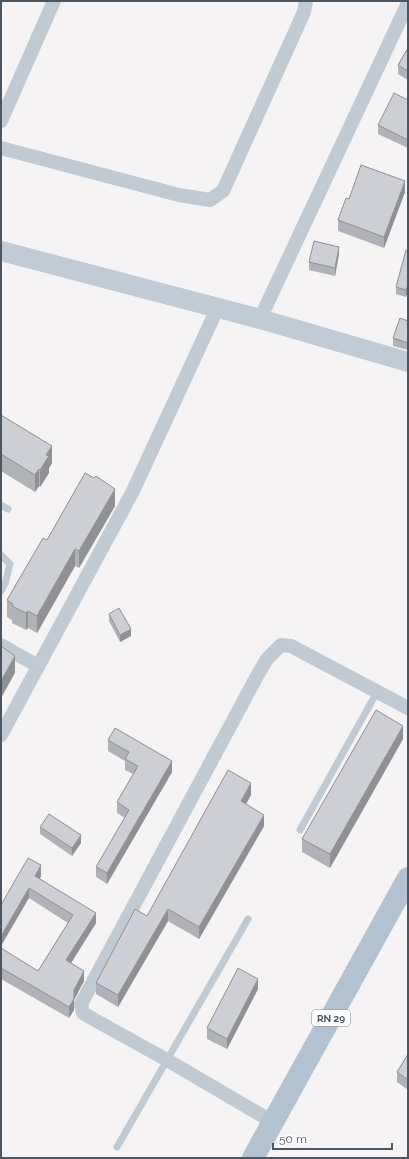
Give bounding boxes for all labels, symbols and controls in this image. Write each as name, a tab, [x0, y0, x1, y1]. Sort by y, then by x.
road number: RN 29	[312, 1010, 350, 1026]
scale bar	[273, 1125, 392, 1151]
text: 50 m	[279, 1132, 307, 1146]

